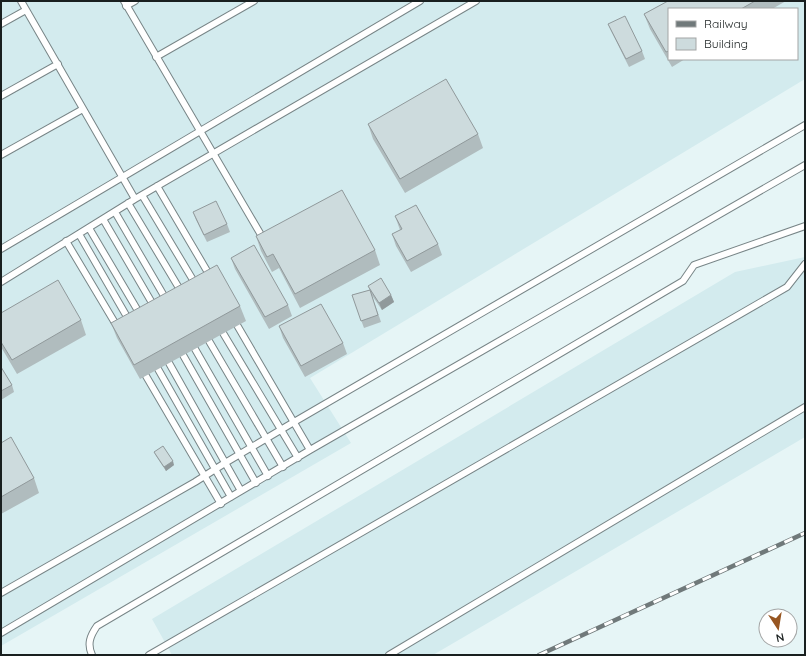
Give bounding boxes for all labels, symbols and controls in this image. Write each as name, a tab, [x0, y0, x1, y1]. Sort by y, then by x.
legend	[668, 8, 798, 60]
text: Railway	[704, 16, 748, 31]
text: Building	[704, 36, 748, 51]
north arrow	[758, 608, 798, 648]
text: N	[775, 630, 785, 645]

